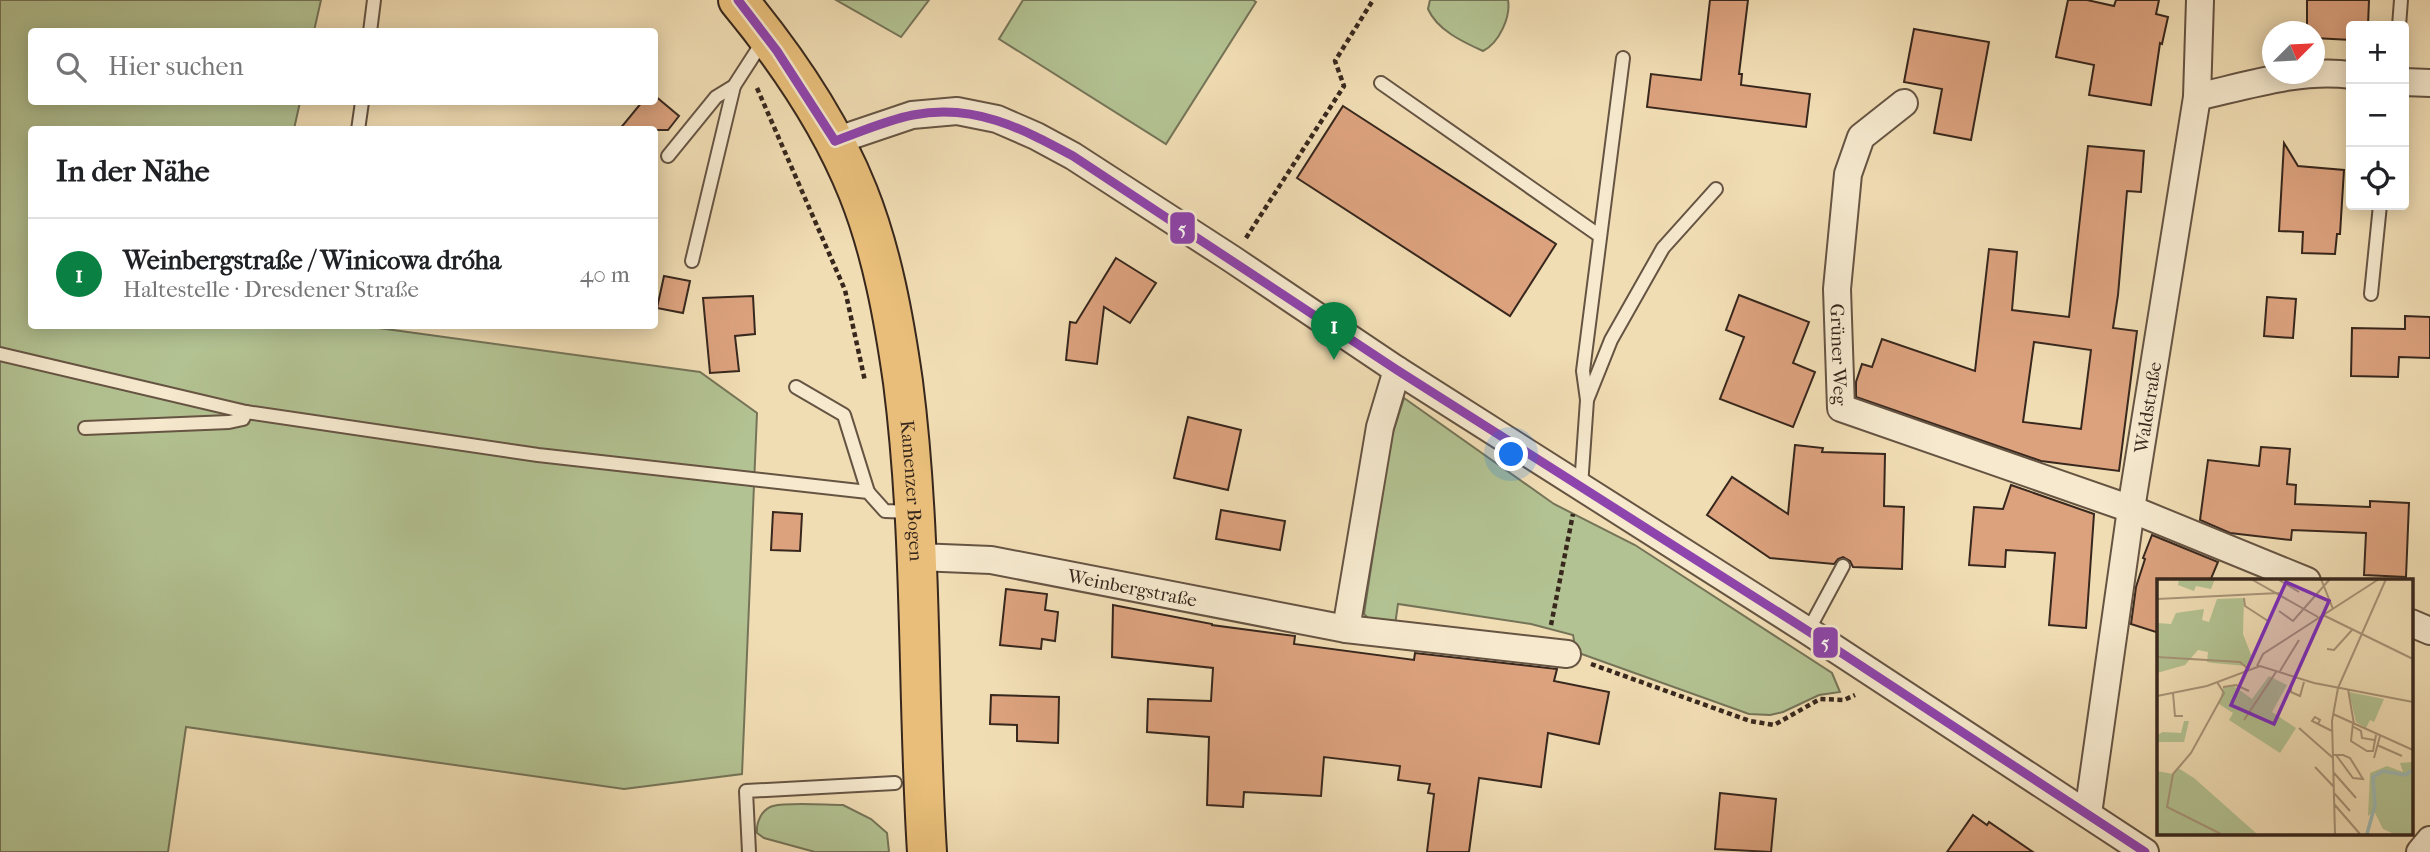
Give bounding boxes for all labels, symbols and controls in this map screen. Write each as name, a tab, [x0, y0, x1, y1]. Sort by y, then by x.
north arrow	[2262, 21, 2325, 84]
map controls	[2346, 21, 2409, 210]
button: +	[2346, 21, 2409, 84]
search box	[28, 28, 658, 105]
icon: search	[52, 48, 90, 86]
text: Hier suchen	[108, 51, 244, 82]
button: −	[2346, 84, 2409, 147]
button: locate	[2346, 147, 2409, 210]
text: In der Nähe	[56, 154, 210, 189]
line badge: 5	[1169, 211, 1196, 245]
text: 5	[1178, 218, 1186, 240]
text: Weinbergstraße / Winicowa dróha	[123, 245, 501, 276]
text: 1	[75, 261, 83, 288]
text: 40 m	[580, 261, 630, 288]
text: Haltestelle · Dresdener Straße	[123, 276, 419, 303]
pin: 1	[1311, 302, 1357, 360]
street label: Grüner Weg	[1825, 303, 1851, 407]
street label: Waldstraße	[2130, 360, 2166, 456]
street label: Kamenzer Bogen	[895, 419, 927, 562]
your location	[1494, 437, 1528, 471]
street label: Weinbergstraße	[1065, 565, 1199, 612]
inset map	[2157, 579, 2412, 834]
line badge: 5	[1812, 626, 1839, 659]
text: 5	[1821, 632, 1829, 654]

